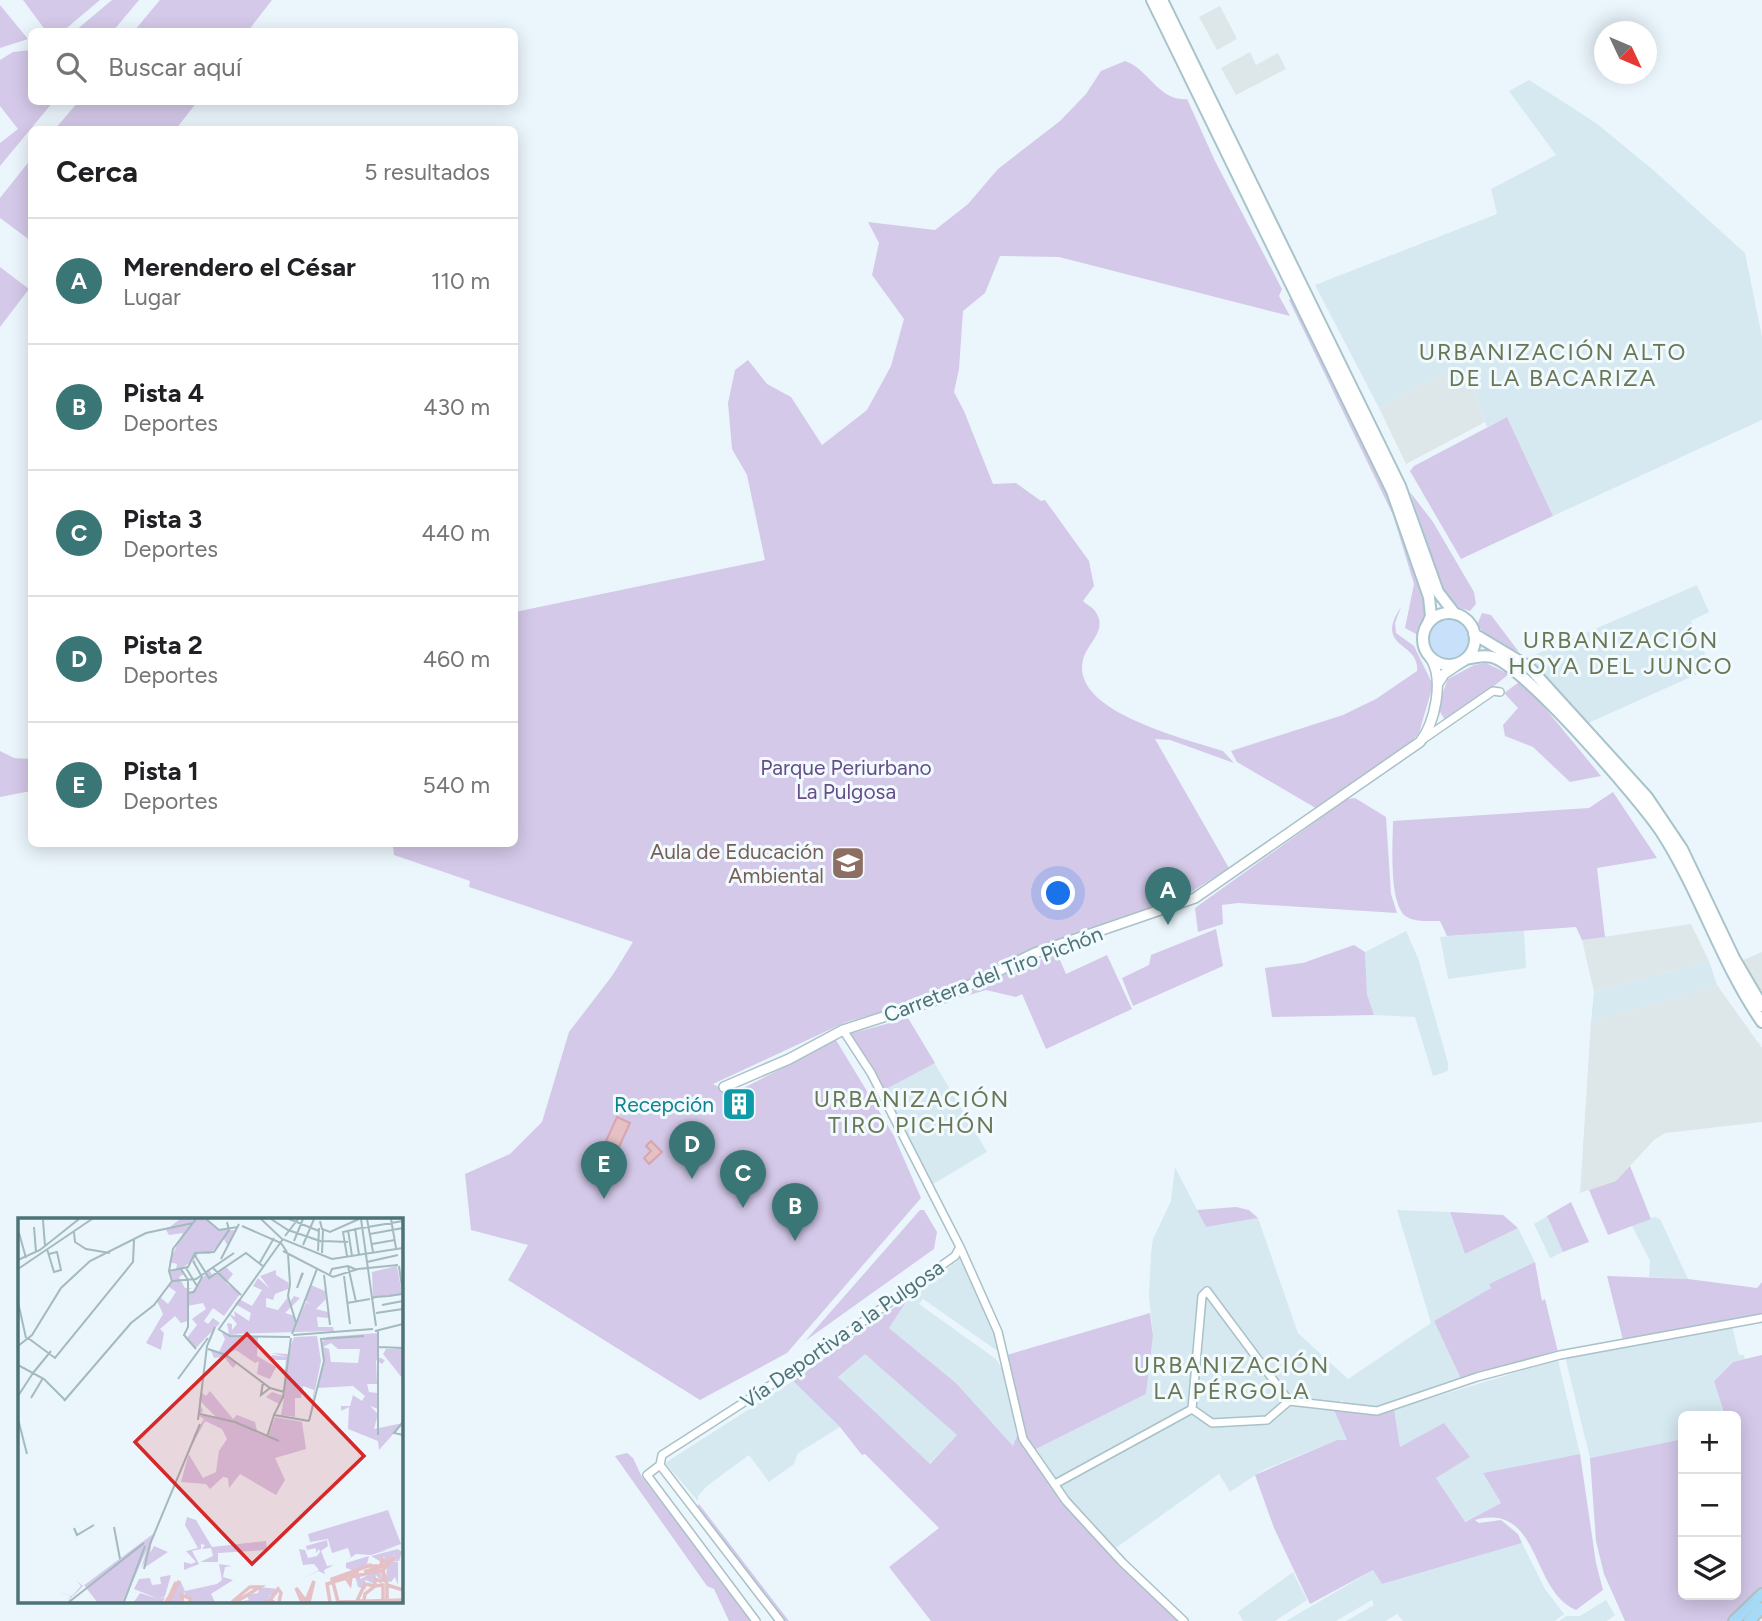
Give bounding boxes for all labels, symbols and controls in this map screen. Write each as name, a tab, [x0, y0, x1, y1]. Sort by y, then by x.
north arrow	[1594, 21, 1657, 84]
search box	[28, 28, 518, 105]
icon: search	[52, 48, 90, 86]
text: Buscar aquí	[108, 51, 242, 83]
text: Cerca	[56, 153, 138, 190]
text: 5 resultados	[364, 158, 490, 186]
text: Merendero el César	[123, 251, 356, 283]
text: A	[71, 267, 87, 295]
text: 110 m	[431, 267, 490, 295]
text: Lugar	[123, 283, 181, 311]
district label: URBANIZACIÓN ALTO DE LA BACARIZA	[1419, 338, 1687, 392]
text: Pista 4	[123, 377, 204, 409]
text: B	[72, 393, 86, 421]
text: 430 m	[423, 393, 490, 421]
text: Deportes	[123, 409, 218, 437]
text: Pista 3	[123, 503, 202, 535]
text: C	[71, 519, 87, 547]
text: 440 m	[421, 519, 490, 547]
text: Deportes	[123, 535, 218, 563]
district label: URBANIZACIÓN HOYA DEL JUNCO	[1508, 626, 1734, 680]
text: Pista 2	[123, 629, 203, 661]
text: D	[71, 645, 87, 673]
text: 460 m	[423, 645, 490, 673]
text: Deportes	[123, 661, 218, 689]
text: Pista 1	[123, 755, 199, 787]
park label: Parque Periurbano La Pulgosa	[760, 755, 932, 804]
text: E	[72, 771, 86, 799]
text: 540 m	[422, 771, 490, 799]
text: Deportes	[123, 787, 218, 815]
place label: Aula de Educación Ambiental	[650, 839, 824, 888]
school or university icon: Aula de Educación Ambiental	[829, 844, 867, 882]
pin: A	[1145, 867, 1191, 925]
your location	[1041, 876, 1075, 910]
street label: Carretera del Tiro Pichón	[880, 921, 1106, 1027]
building icon: Recepción	[720, 1085, 758, 1123]
district label: URBANIZACIÓN TIRO PICHÓN	[814, 1085, 1010, 1139]
place label: Recepción	[614, 1092, 714, 1117]
pin: D	[669, 1121, 715, 1179]
pin: E	[581, 1141, 627, 1199]
pin: C	[720, 1150, 766, 1208]
pin: B	[772, 1183, 818, 1241]
inset map	[18, 1218, 402, 1604]
street label: Vía Deportiva a la Pulgosa	[736, 1254, 948, 1414]
district label: URBANIZACIÓN LA PÉRGOLA	[1134, 1351, 1330, 1405]
map controls	[1678, 1411, 1741, 1600]
button: +	[1678, 1411, 1741, 1474]
button: −	[1678, 1474, 1741, 1537]
button: layers	[1678, 1537, 1741, 1600]

